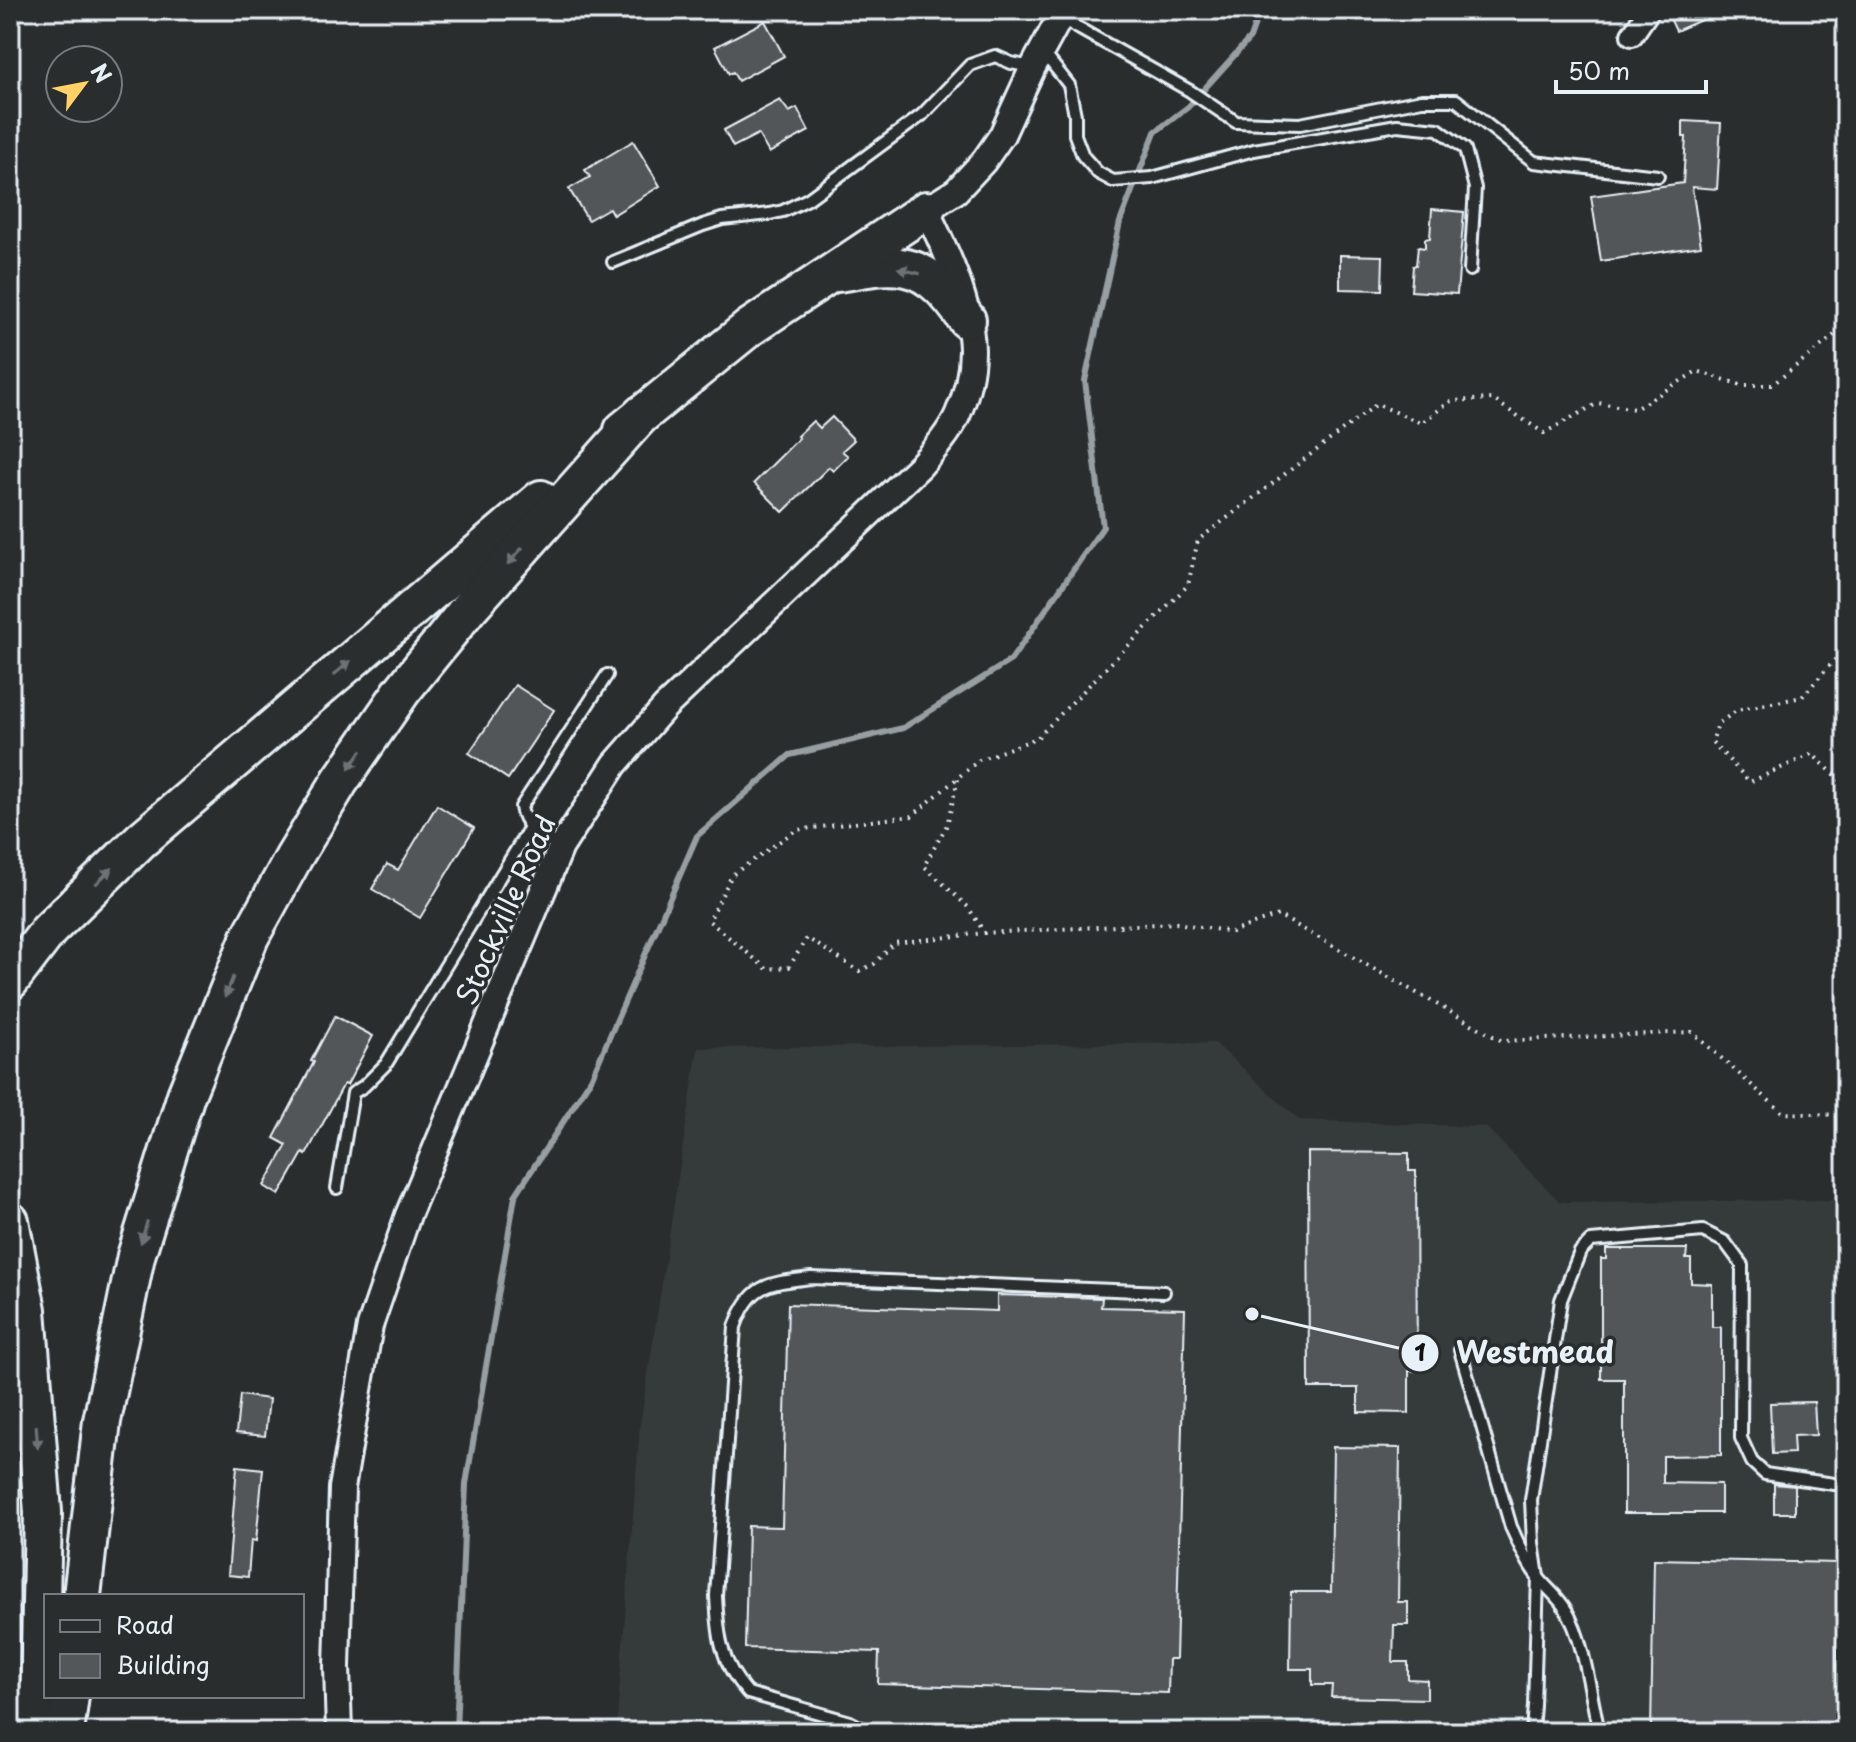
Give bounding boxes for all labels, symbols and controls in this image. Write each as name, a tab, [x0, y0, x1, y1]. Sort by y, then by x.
north arrow	[44, 44, 124, 124]
scale bar	[1556, 44, 1706, 94]
text: 50 m	[1568, 52, 1630, 88]
text: N	[84, 56, 121, 89]
one-way arrow	[897, 264, 922, 276]
one-way arrow	[507, 546, 525, 565]
one-way arrow	[332, 660, 352, 677]
one-way arrow	[348, 749, 363, 771]
street label: Stockville Road	[444, 807, 566, 1011]
one-way arrow	[94, 867, 113, 885]
one-way arrow	[223, 975, 236, 999]
one-way arrow	[137, 1221, 149, 1245]
callout: Westmead	[1400, 1326, 1629, 1380]
text: Westmead	[1456, 1328, 1614, 1373]
text: 1	[1414, 1333, 1426, 1369]
one-way arrow	[31, 1425, 44, 1450]
legend	[44, 1594, 304, 1698]
text: Road	[116, 1606, 174, 1642]
text: Building	[116, 1646, 210, 1682]

